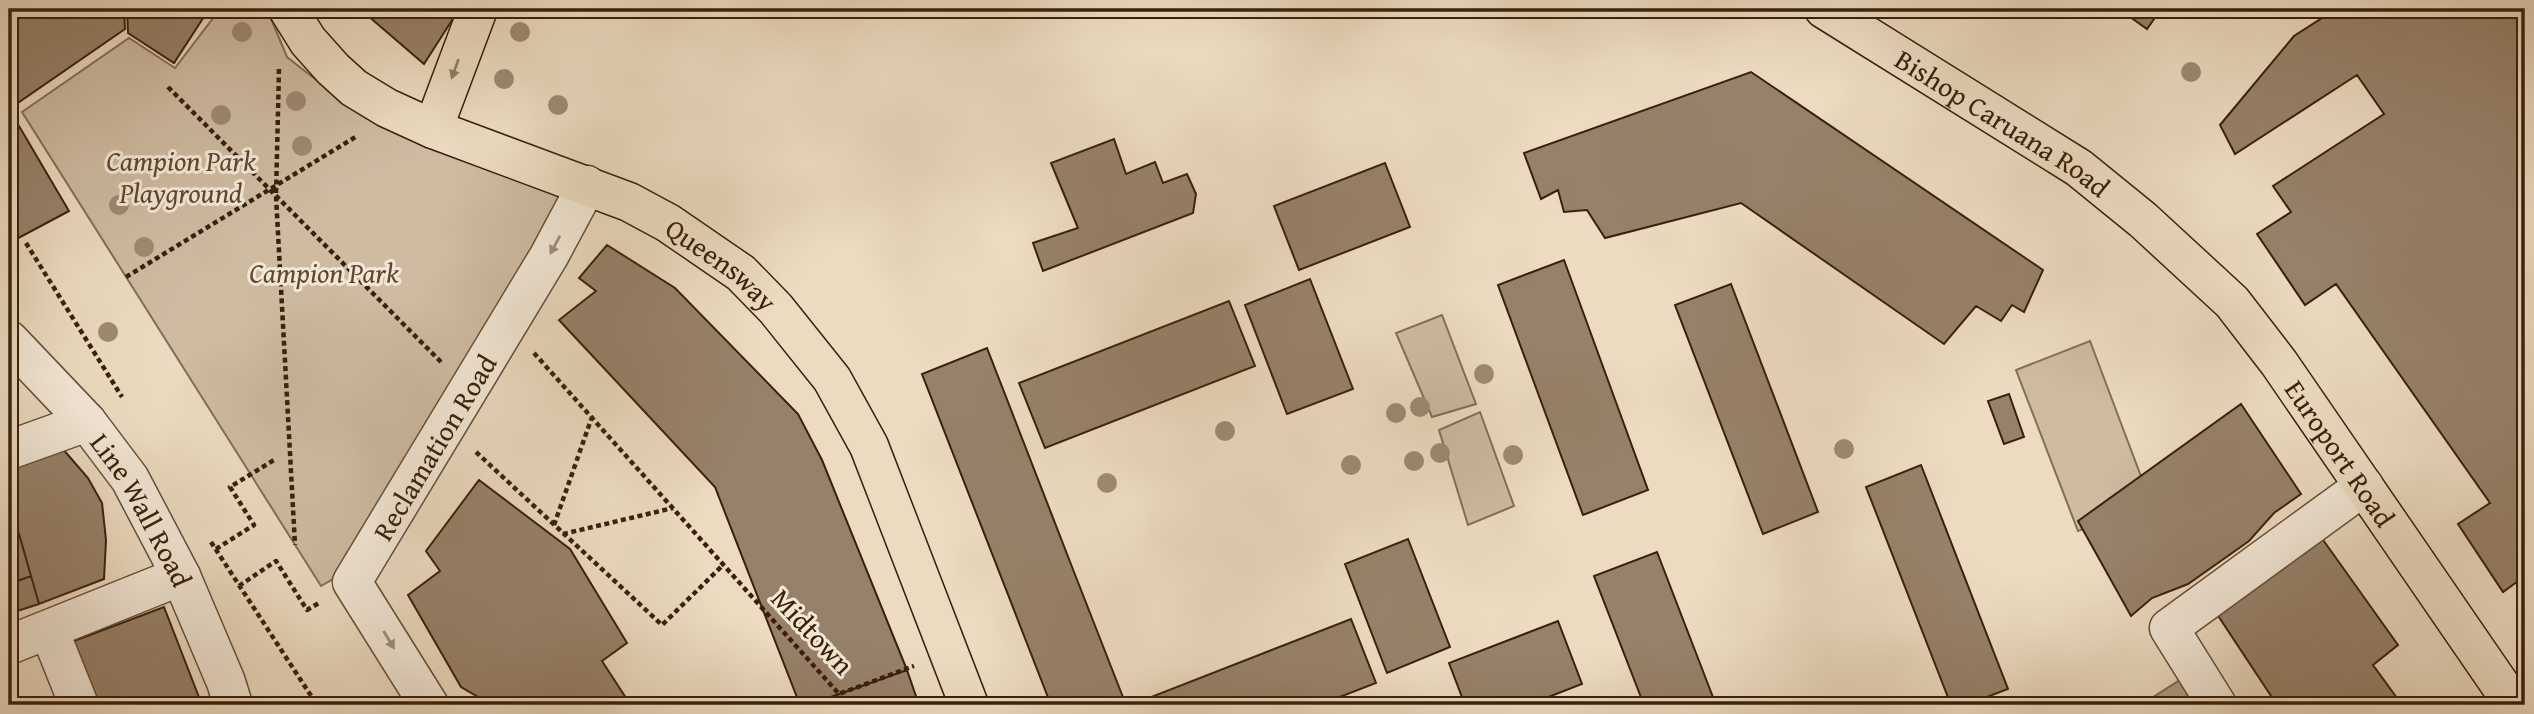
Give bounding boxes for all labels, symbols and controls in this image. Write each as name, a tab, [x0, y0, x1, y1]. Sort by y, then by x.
street label: Bishop Caruana Road	[1888, 38, 2120, 206]
one-way arrow	[450, 58, 461, 79]
park label: Campion Park Playground	[106, 140, 256, 213]
street label: Queensway	[658, 207, 787, 320]
one-way arrow	[549, 235, 560, 255]
park label: Campion Park	[249, 252, 399, 293]
street label: Reclamation Road	[362, 346, 506, 548]
street label: Europort Road	[2276, 371, 2406, 535]
street label: Line Wall Road	[81, 423, 204, 593]
street label: Midtown	[762, 579, 864, 684]
one-way arrow	[383, 631, 395, 650]

